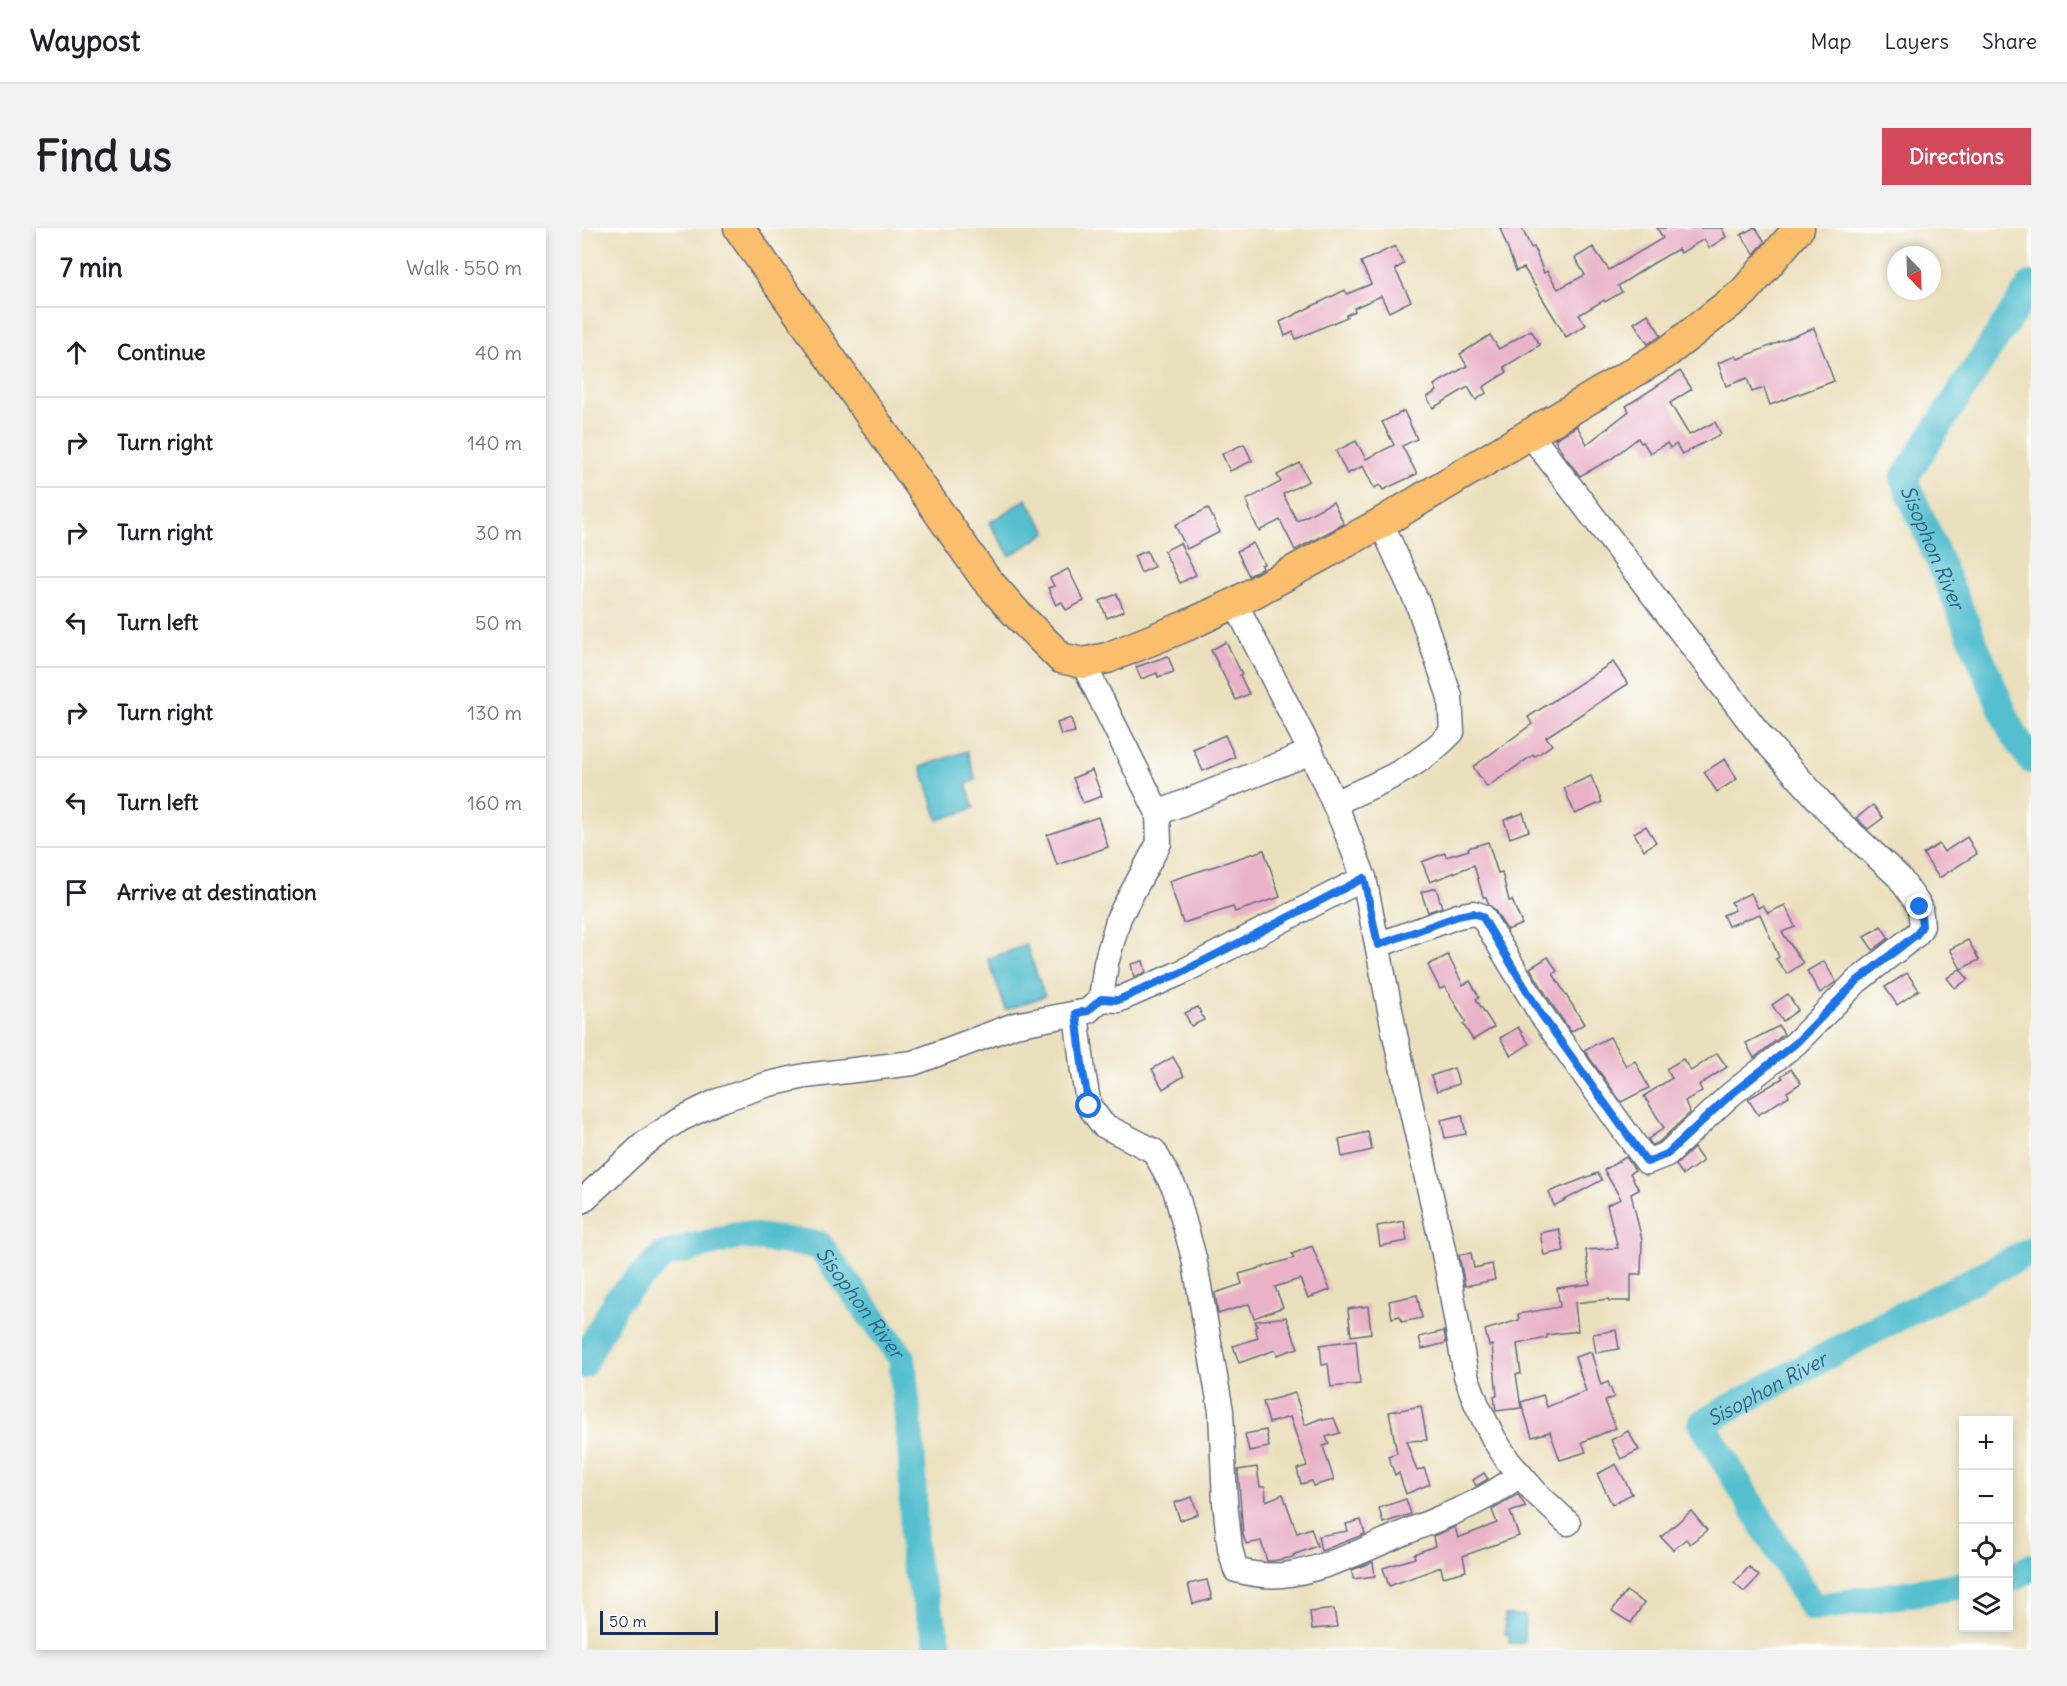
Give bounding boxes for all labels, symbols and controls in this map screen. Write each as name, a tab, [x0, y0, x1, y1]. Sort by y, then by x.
text: Waypost	[30, 23, 140, 59]
text: Map	[1811, 28, 1851, 55]
text: Layers	[1884, 28, 1949, 55]
text: Share	[1982, 28, 2037, 55]
button: Directions	[1882, 128, 2031, 185]
text: Find us	[36, 130, 172, 182]
north arrow	[1887, 246, 1941, 300]
text: 7 min	[60, 251, 123, 284]
text: Walk · 550 m	[406, 255, 522, 280]
icon: ahead	[60, 336, 93, 369]
text: Continue	[117, 338, 206, 366]
text: 40 m	[475, 340, 522, 365]
icon: right	[60, 426, 93, 459]
text: Turn right	[117, 428, 213, 456]
text: 140 m	[467, 430, 522, 455]
water label: Sisophon River	[1896, 481, 1972, 615]
icon: right	[60, 516, 93, 549]
text: Turn right	[117, 518, 213, 546]
text: 30 m	[475, 520, 522, 545]
icon: left	[60, 606, 93, 639]
text: Turn left	[117, 608, 198, 636]
text: 50 m	[475, 610, 522, 635]
icon: right	[60, 696, 93, 729]
text: Turn right	[117, 698, 213, 726]
text: 130 m	[467, 700, 522, 725]
icon: left	[60, 786, 93, 819]
text: Turn left	[117, 788, 198, 816]
text: 160 m	[467, 790, 522, 815]
icon: arrive	[60, 876, 93, 909]
text: Arrive at destination	[117, 878, 317, 906]
route end	[1906, 893, 1932, 919]
route start	[1075, 1092, 1101, 1118]
water label: Sisophon River	[812, 1241, 912, 1365]
water label: Sisophon River	[1703, 1344, 1833, 1431]
map controls	[1959, 1416, 2013, 1632]
button: +	[1959, 1416, 2013, 1470]
button: −	[1959, 1470, 2013, 1524]
button: locate	[1959, 1524, 2013, 1578]
button: layers	[1959, 1578, 2013, 1632]
scale bar	[600, 1608, 718, 1636]
text: 50 m	[609, 1611, 647, 1631]

